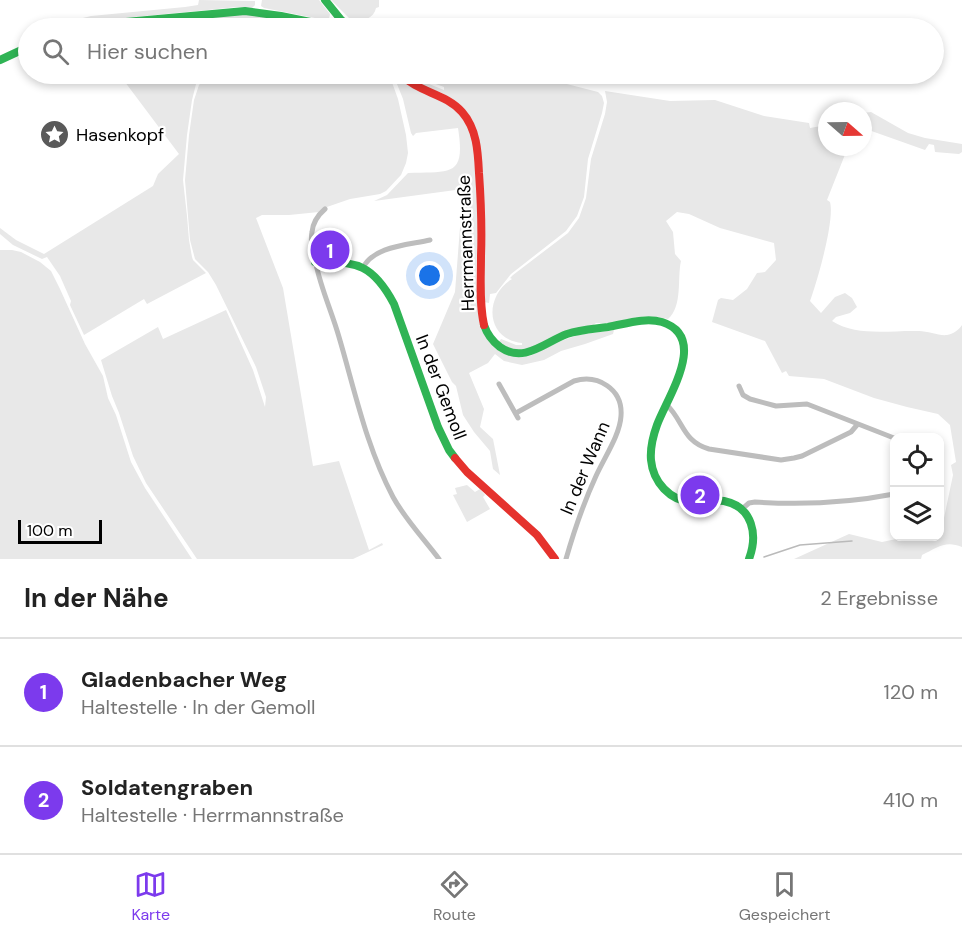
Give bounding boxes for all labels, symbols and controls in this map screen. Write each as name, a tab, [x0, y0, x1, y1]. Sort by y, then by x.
search box	[18, 18, 944, 84]
icon: search	[39, 35, 72, 68]
text: Hier suchen	[87, 37, 208, 66]
north arrow	[818, 102, 872, 156]
place icon: Hasenkopf	[39, 119, 71, 151]
place label: Hasenkopf	[76, 123, 164, 147]
street label: Herrmannstraße	[452, 174, 480, 312]
pin: 1	[310, 228, 350, 272]
your location	[415, 261, 444, 290]
street label: In der Gemoll	[410, 331, 472, 443]
street label: In der Wann	[555, 418, 615, 518]
map controls	[890, 433, 944, 541]
button: locate	[890, 433, 944, 487]
pin: 2	[680, 472, 720, 518]
button: layers	[890, 487, 944, 541]
scale bar	[18, 517, 102, 544]
text: 100 m	[27, 520, 72, 541]
text: In der Nähe	[24, 581, 169, 615]
text: 2 Ergebnisse	[820, 585, 938, 611]
text: Gladenbacher Weg	[81, 665, 287, 694]
text: 1	[40, 679, 47, 705]
text: 120 m	[884, 679, 938, 705]
text: Haltestelle · In der Gemoll	[81, 694, 316, 720]
text: Soldatengraben	[81, 773, 253, 802]
text: 2	[38, 787, 49, 813]
text: 410 m	[883, 787, 938, 813]
text: Haltestelle · Herrmannstraße	[81, 802, 344, 828]
tab: Karte	[131, 868, 170, 925]
tab: Route	[433, 868, 476, 925]
tab: Gespeichert	[739, 868, 831, 925]

